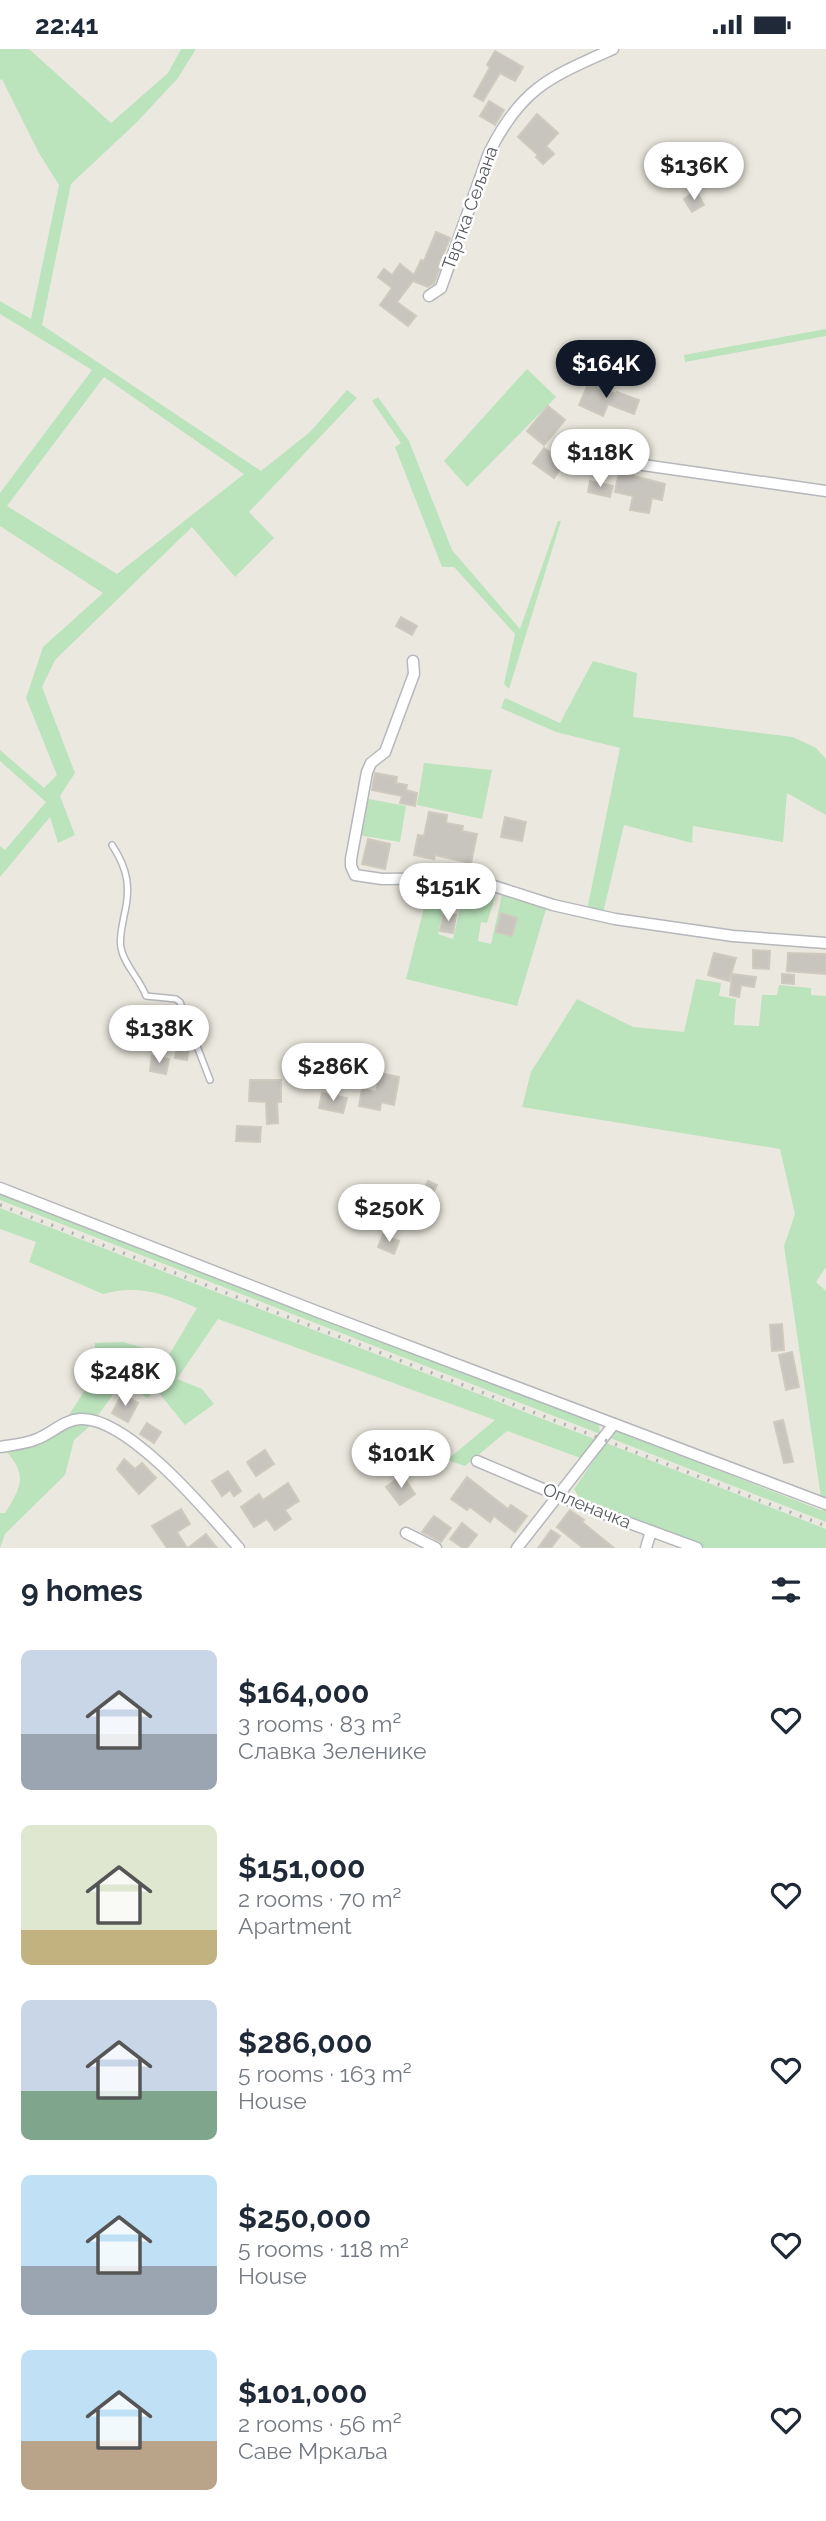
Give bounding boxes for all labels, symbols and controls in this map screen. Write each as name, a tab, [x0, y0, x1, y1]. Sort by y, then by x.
text: 22:41	[35, 10, 98, 40]
street label: Твртка Сељана	[437, 143, 502, 272]
pin: $136K	[645, 143, 743, 202]
text: $136K	[660, 151, 728, 178]
pin: $164K	[557, 341, 655, 400]
text: $164K	[572, 349, 640, 376]
pin: $118K	[551, 429, 649, 489]
text: $118K	[567, 438, 633, 465]
pin: $151K	[399, 863, 497, 923]
text: $151K	[415, 872, 481, 899]
pin: $138K	[110, 1005, 208, 1065]
text: $138K	[125, 1014, 193, 1041]
pin: $286K	[284, 1044, 382, 1103]
text: $286K	[298, 1052, 368, 1079]
pin: $250K	[340, 1185, 438, 1244]
text: $250K	[354, 1193, 424, 1220]
pin: $248K	[76, 1349, 174, 1408]
text: $248K	[90, 1357, 160, 1384]
pin: $101K	[352, 1431, 450, 1490]
text: $101K	[368, 1439, 434, 1466]
street label: Опленачка	[540, 1478, 634, 1533]
icon: filters	[767, 1571, 805, 1609]
text: 9 homes	[21, 1573, 143, 1608]
text: $164,000	[238, 1675, 369, 1710]
icon: home	[77, 1678, 161, 1762]
icon: heart	[767, 1701, 805, 1739]
text: 3 rooms · 83 m²	[238, 1710, 401, 1737]
text: Славка Зеленике	[238, 1737, 427, 1764]
text: $151,000	[238, 1850, 366, 1885]
icon: home	[77, 1853, 161, 1937]
icon: heart	[767, 1876, 805, 1914]
text: 2 rooms · 70 m²	[238, 1885, 401, 1912]
text: Apartment	[238, 1912, 352, 1939]
text: $286,000	[238, 2025, 373, 2060]
icon: home	[77, 2028, 161, 2112]
icon: heart	[767, 2051, 805, 2089]
text: 5 rooms · 163 m²	[238, 2060, 412, 2087]
text: House	[238, 2087, 307, 2114]
text: $250,000	[238, 2200, 371, 2235]
icon: home	[77, 2203, 161, 2287]
icon: heart	[767, 2226, 805, 2264]
text: 5 rooms · 118 m²	[238, 2235, 409, 2262]
text: House	[238, 2262, 307, 2289]
text: $101,000	[238, 2375, 367, 2410]
icon: home	[77, 2378, 161, 2462]
icon: heart	[767, 2401, 805, 2439]
text: 2 rooms · 56 m²	[238, 2410, 402, 2437]
text: Саве Мркаља	[238, 2437, 388, 2464]

